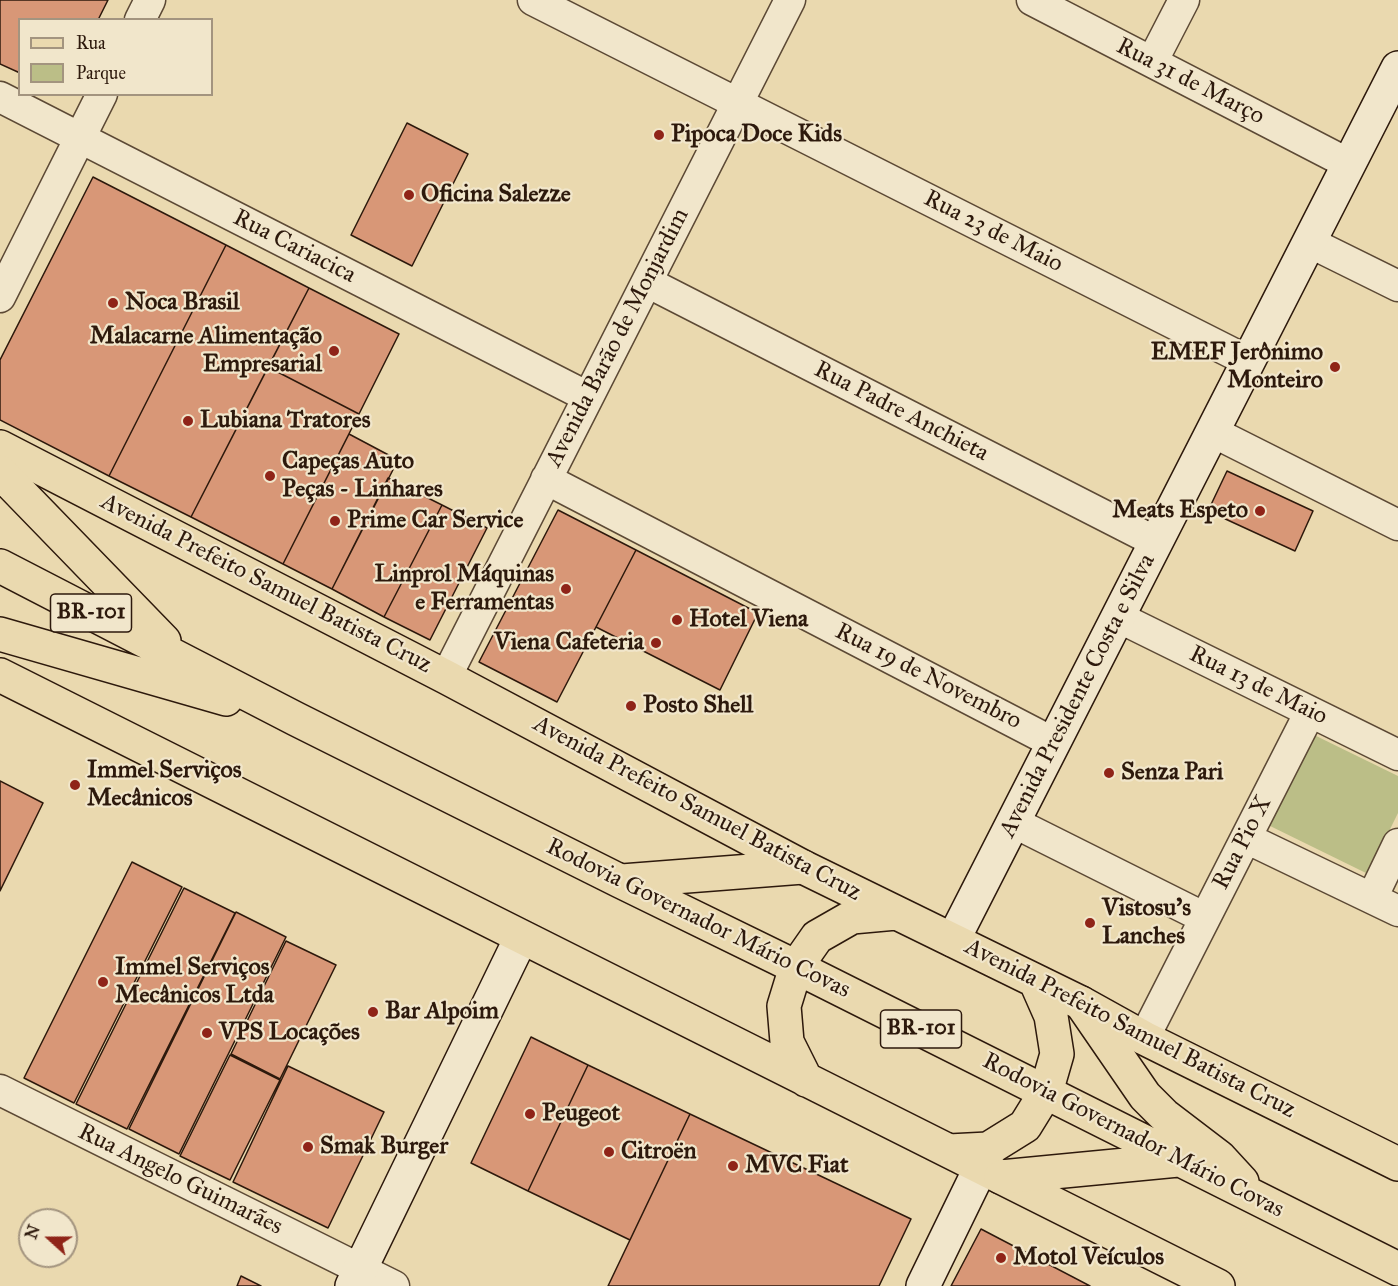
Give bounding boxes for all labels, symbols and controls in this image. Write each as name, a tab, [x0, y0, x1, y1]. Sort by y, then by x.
legend	[18, 18, 213, 96]
text: Rua	[76, 32, 106, 54]
street label: Rua 31 de Março	[1111, 32, 1269, 132]
text: Parque	[76, 62, 126, 84]
place label: Pipoca Doce Kids	[671, 121, 842, 149]
marker: Pipoca Doce Kids	[652, 128, 666, 142]
place label: Oficina Salezze	[421, 181, 571, 209]
street label: Rua 23 de Maio	[919, 185, 1067, 279]
marker: Oficina Salezze	[402, 188, 416, 202]
street label: Rua Cariacica	[228, 204, 360, 290]
street label: Avenida Barão de Monjardim	[540, 204, 696, 472]
place label: Noca Brasil	[125, 289, 239, 317]
marker: Noca Brasil	[106, 296, 120, 310]
place label: Malacarne Alimentação Empresarial	[90, 323, 322, 379]
place label: EMEF Jerônimo Monteiro	[1151, 339, 1323, 395]
marker: Malacarne Alimentação Empresarial	[327, 344, 341, 358]
street label: Rua Padre Anchieta	[809, 356, 993, 468]
marker: EMEF Jerônimo Monteiro	[1328, 360, 1342, 374]
place label: Lubiana Tratores	[200, 407, 370, 435]
marker: Lubiana Tratores	[181, 414, 195, 428]
place label: Capeças Auto Peças - Linhares	[282, 448, 443, 504]
marker: Capeças Auto Peças - Linhares	[263, 469, 277, 483]
street label: Avenida Prefeito Samuel Batista Cruz	[96, 488, 436, 680]
place label: Meats Espeto	[1112, 497, 1248, 525]
marker: Meats Espeto	[1253, 504, 1267, 518]
place label: Prime Car Service	[347, 507, 523, 535]
marker: Prime Car Service	[328, 514, 342, 528]
street label: Avenida Presidente Costa e Silva	[994, 550, 1162, 842]
place label: Linprol Máquinas e Ferramentas	[374, 561, 554, 617]
marker: Linprol Máquinas e Ferramentas	[559, 582, 573, 596]
road number: BR-101	[50, 594, 132, 632]
place label: Hotel Viena	[689, 606, 808, 634]
marker: Hotel Viena	[670, 613, 684, 627]
street label: Rua 19 de Novembro	[830, 618, 1026, 736]
place label: Viena Cafeteria	[494, 629, 644, 657]
marker: Viena Cafeteria	[649, 636, 663, 650]
street label: Rua 13 de Maio	[1184, 640, 1332, 732]
place label: Posto Shell	[643, 692, 753, 720]
marker: Posto Shell	[624, 699, 638, 713]
street label: Avenida Prefeito Samuel Batista Cruz	[528, 710, 866, 908]
place label: Immel Serviços Mecânicos	[87, 757, 242, 813]
place label: Senza Pari	[1121, 759, 1223, 787]
marker: Senza Pari	[1102, 766, 1116, 780]
marker: Immel Serviços Mecânicos	[68, 778, 82, 792]
street label: Rua Pio X	[1207, 791, 1279, 895]
street label: Rodovia Governador Mário Covas	[541, 833, 855, 1005]
place label: Vistosu's Lanches	[1102, 895, 1191, 951]
marker: Vistosu's Lanches	[1083, 916, 1097, 930]
street label: Avenida Prefeito Samuel Batista Cruz	[960, 933, 1300, 1125]
place label: Immel Serviços Mecânicos Ltda	[115, 954, 274, 1010]
marker: Immel Serviços Mecânicos Ltda	[96, 975, 110, 989]
place label: Bar Alpoim	[385, 998, 499, 1026]
marker: Bar Alpoim	[366, 1005, 380, 1019]
road number: BR-101	[880, 1010, 962, 1048]
place label: VPS Locações	[219, 1019, 360, 1047]
marker: VPS Locações	[200, 1026, 214, 1040]
street label: Rodovia Governador Mário Covas	[977, 1047, 1289, 1225]
place label: Peugeot	[542, 1100, 620, 1128]
marker: Peugeot	[523, 1107, 537, 1121]
street label: Rua Angelo Guimarães	[73, 1118, 287, 1242]
place label: Smak Burger	[320, 1133, 448, 1161]
place label: Citroën	[621, 1138, 696, 1166]
marker: Smak Burger	[301, 1140, 315, 1154]
marker: Citroën	[602, 1145, 616, 1159]
place label: MVC Fiat	[745, 1152, 849, 1180]
marker: MVC Fiat	[726, 1159, 740, 1173]
north arrow	[18, 1208, 78, 1268]
text: N	[21, 1222, 44, 1242]
place label: Motol Veículos	[1013, 1244, 1164, 1272]
marker: Motol Veículos	[994, 1251, 1008, 1265]

